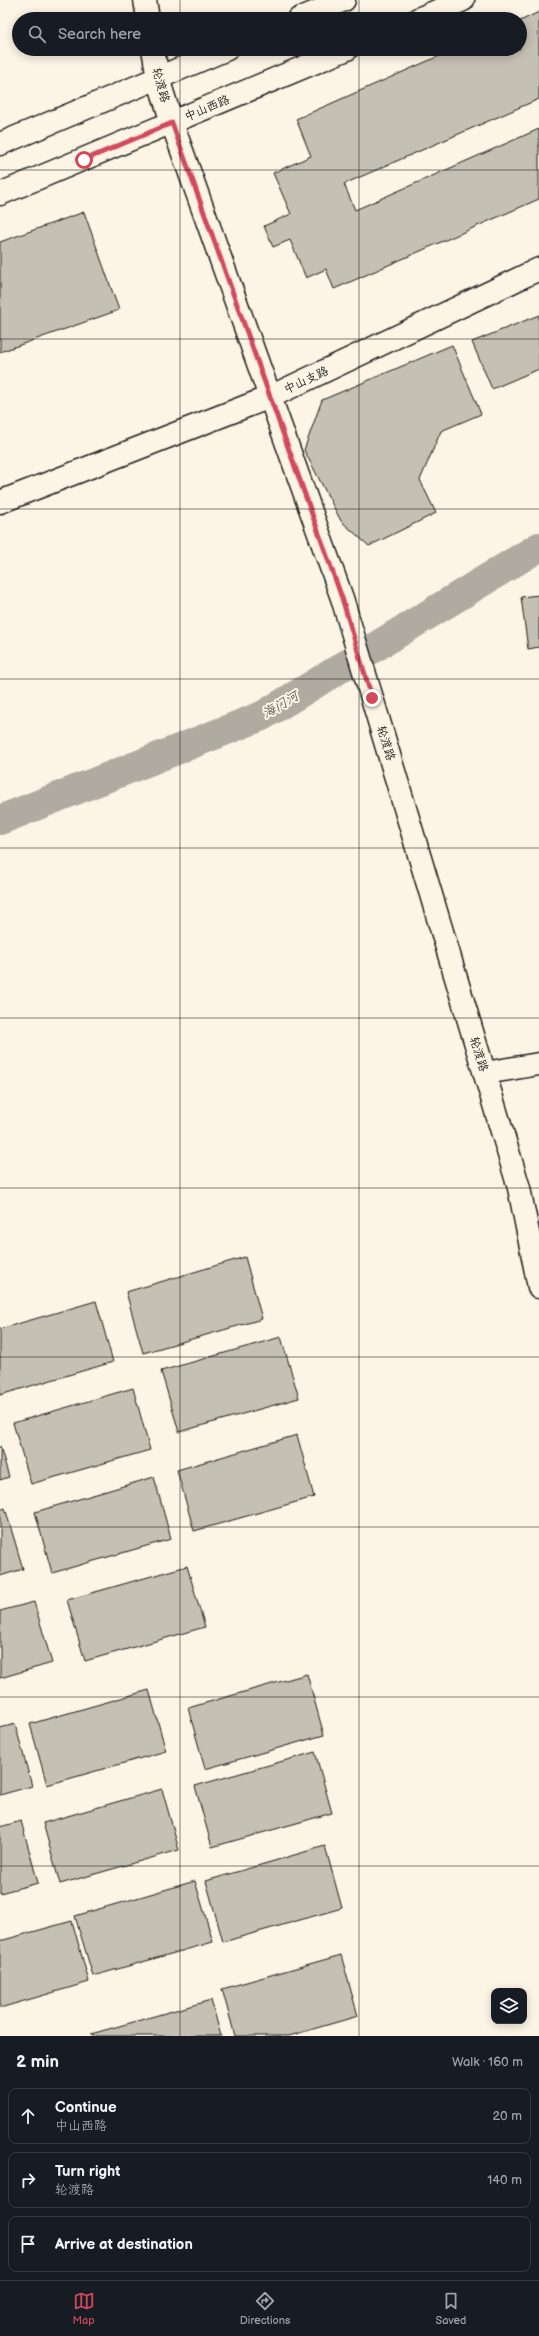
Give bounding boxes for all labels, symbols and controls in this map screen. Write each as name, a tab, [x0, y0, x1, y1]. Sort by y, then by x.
search box	[12, 12, 527, 56]
icon: search	[26, 23, 48, 45]
text: Search here	[58, 25, 141, 44]
street label: 轮渡路	[149, 66, 172, 104]
street label: 中山西路	[182, 92, 232, 125]
route start	[75, 151, 93, 169]
street label: 中山支路	[281, 364, 331, 397]
water label: 海门河	[260, 687, 303, 722]
route end	[363, 689, 381, 707]
street label: 轮渡路	[373, 724, 398, 763]
street label: 轮渡路	[466, 1035, 491, 1074]
map controls	[491, 1988, 527, 2024]
button: layers	[491, 1988, 527, 2024]
text: 2 min	[16, 2052, 59, 2072]
text: Walk · 160 m	[452, 2054, 523, 2070]
text: Continue	[55, 2098, 117, 2117]
icon: ahead	[17, 2105, 39, 2127]
text: 20 m	[492, 2108, 522, 2124]
text: 中山西路	[55, 2118, 107, 2134]
text: Turn right	[55, 2162, 120, 2181]
icon: right	[17, 2169, 39, 2191]
text: 140 m	[487, 2172, 522, 2188]
text: 轮渡路	[55, 2182, 94, 2198]
icon: arrive	[17, 2233, 39, 2255]
text: Arrive at destination	[55, 2235, 193, 2254]
tab: Map	[73, 2290, 95, 2327]
tab: Directions	[240, 2290, 290, 2327]
tab: Saved	[436, 2290, 466, 2327]

